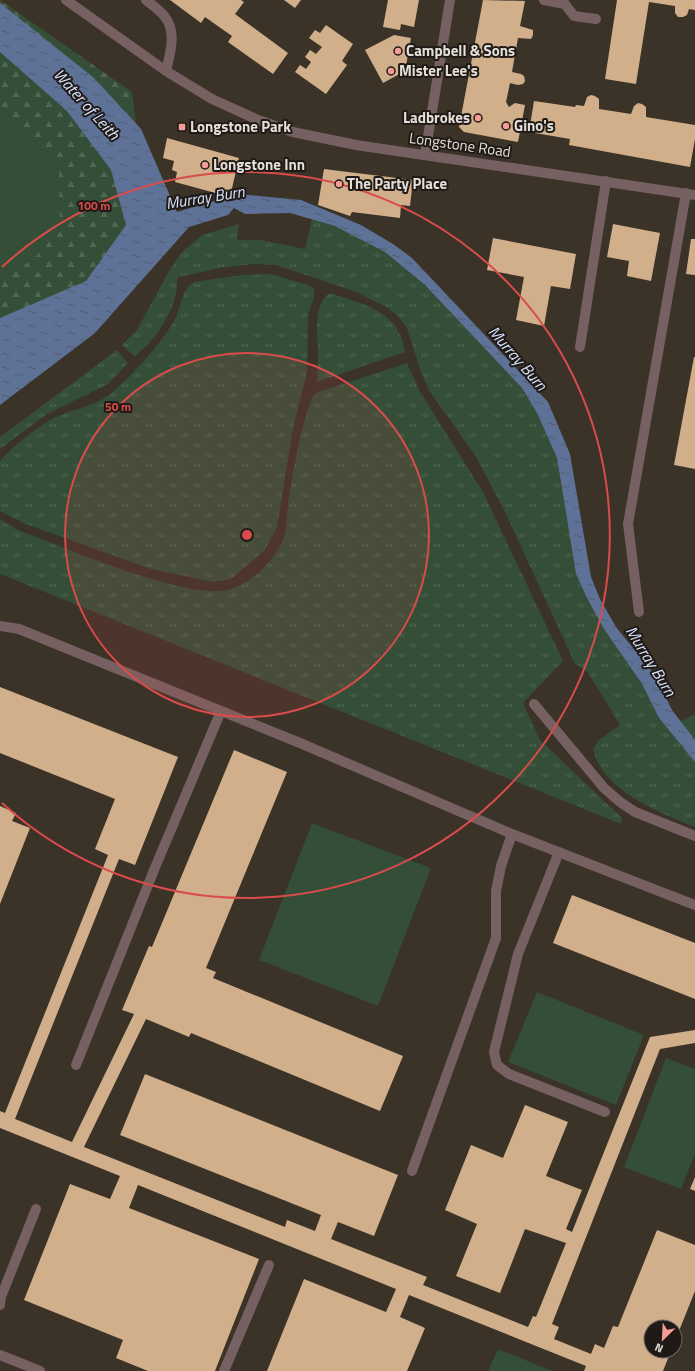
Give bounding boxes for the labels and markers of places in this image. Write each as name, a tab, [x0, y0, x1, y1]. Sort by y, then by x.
place label: Campbell & Sons	[406, 39, 515, 62]
marker: Campbell & Sons	[393, 46, 403, 56]
place label: Mister Lee's	[399, 59, 478, 82]
marker: Mister Lee's	[386, 66, 396, 76]
place label: Ladbrokes	[403, 106, 470, 129]
marker: Ladbrokes	[473, 113, 483, 123]
place label: Gino's	[514, 114, 554, 137]
place label: Longstone Park	[190, 115, 291, 138]
marker: Gino's	[501, 121, 511, 131]
marker: Longstone Park	[177, 122, 187, 132]
place label: Longstone Inn	[213, 153, 305, 176]
marker: Longstone Inn	[200, 160, 210, 170]
place label: The Party Place	[347, 172, 448, 195]
marker: The Party Place	[334, 179, 344, 189]
centre of rings	[240, 528, 254, 542]

